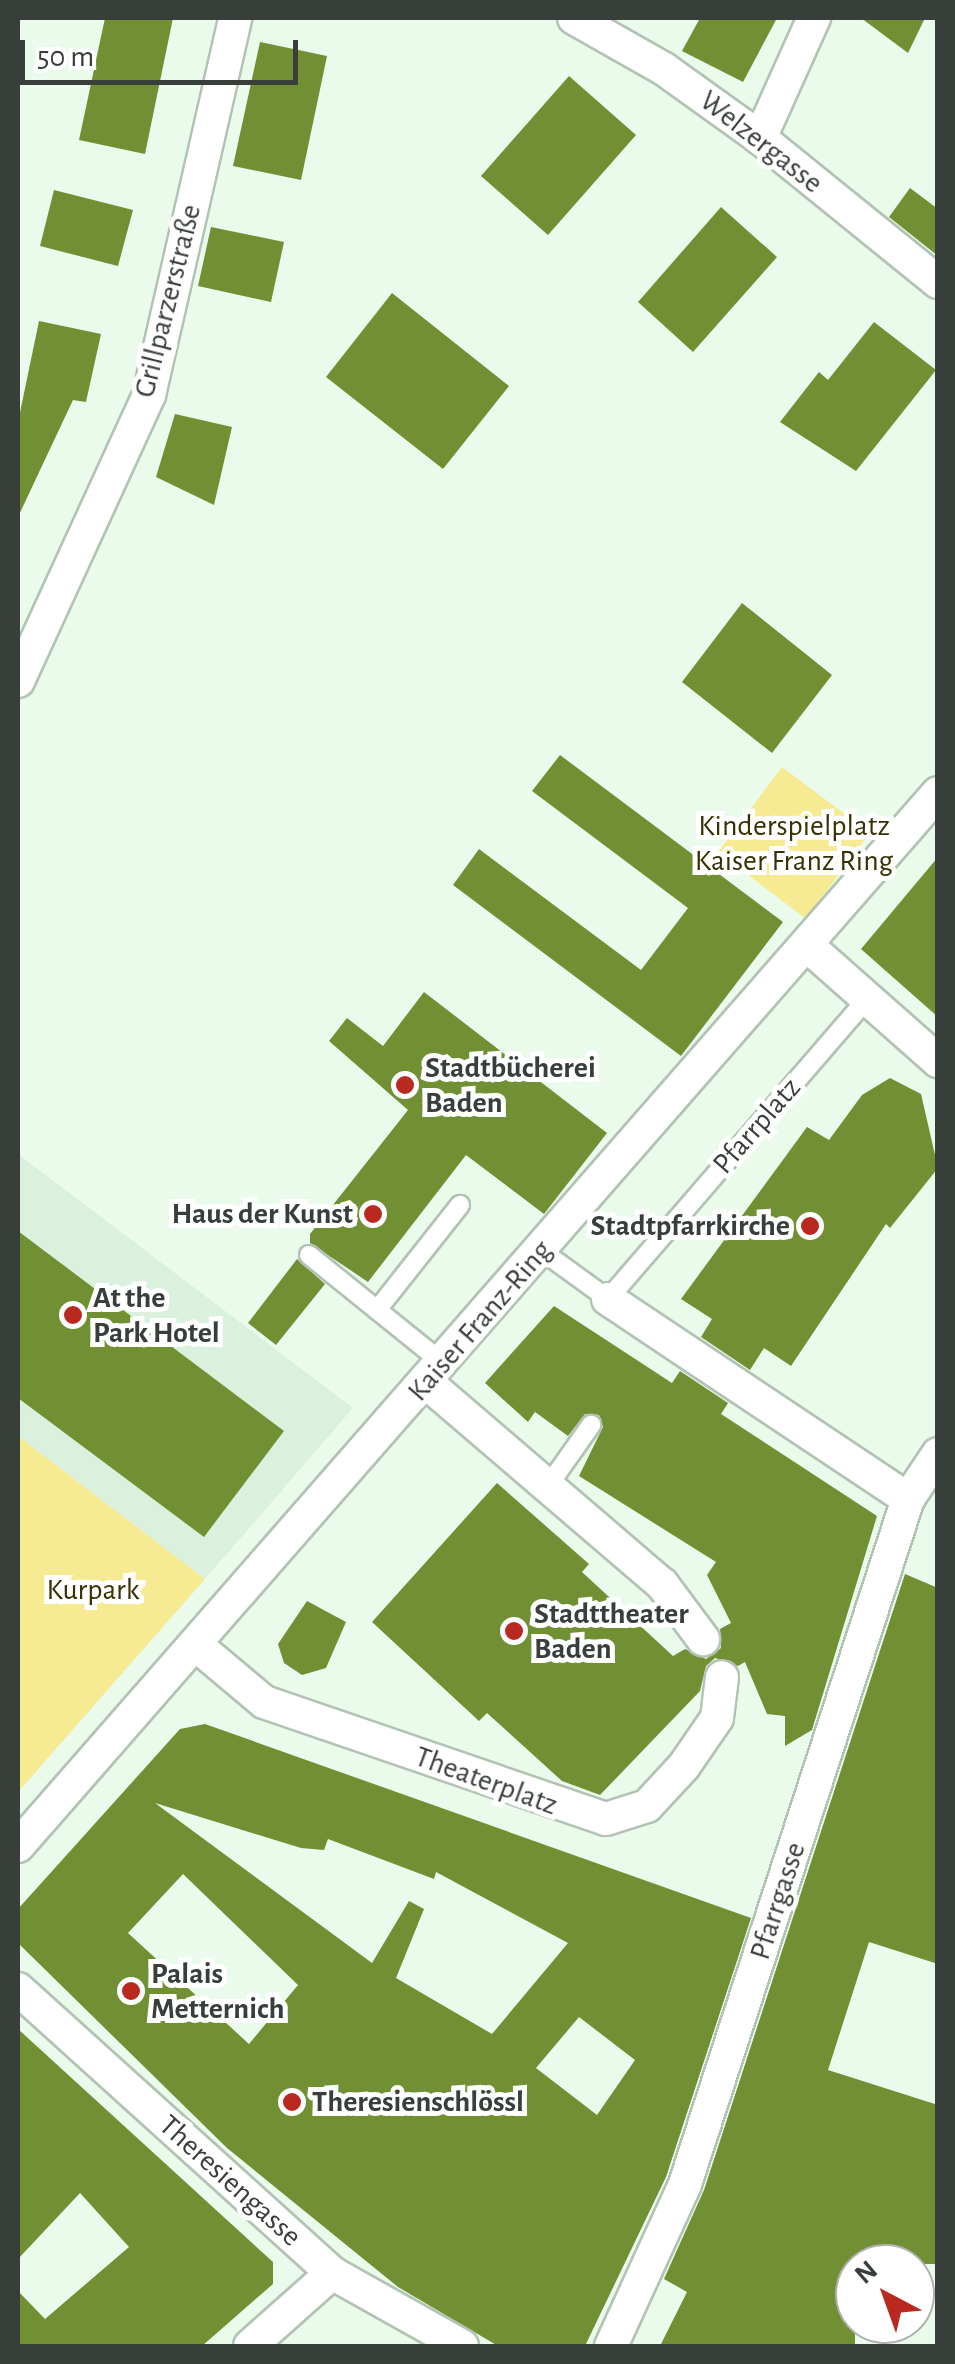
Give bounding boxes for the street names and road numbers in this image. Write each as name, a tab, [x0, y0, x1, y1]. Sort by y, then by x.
street label: Welzergasse	[692, 83, 830, 201]
street label: Grillparzerstraße	[127, 201, 209, 401]
street label: Pfarrplatz	[705, 1070, 809, 1182]
street label: Kaiser Franz-Ring	[400, 1233, 560, 1409]
street label: Theaterplatz	[410, 1739, 562, 1823]
street label: Pfarrgasse	[742, 1838, 814, 1964]
street label: Theresiengasse	[151, 2108, 309, 2254]

